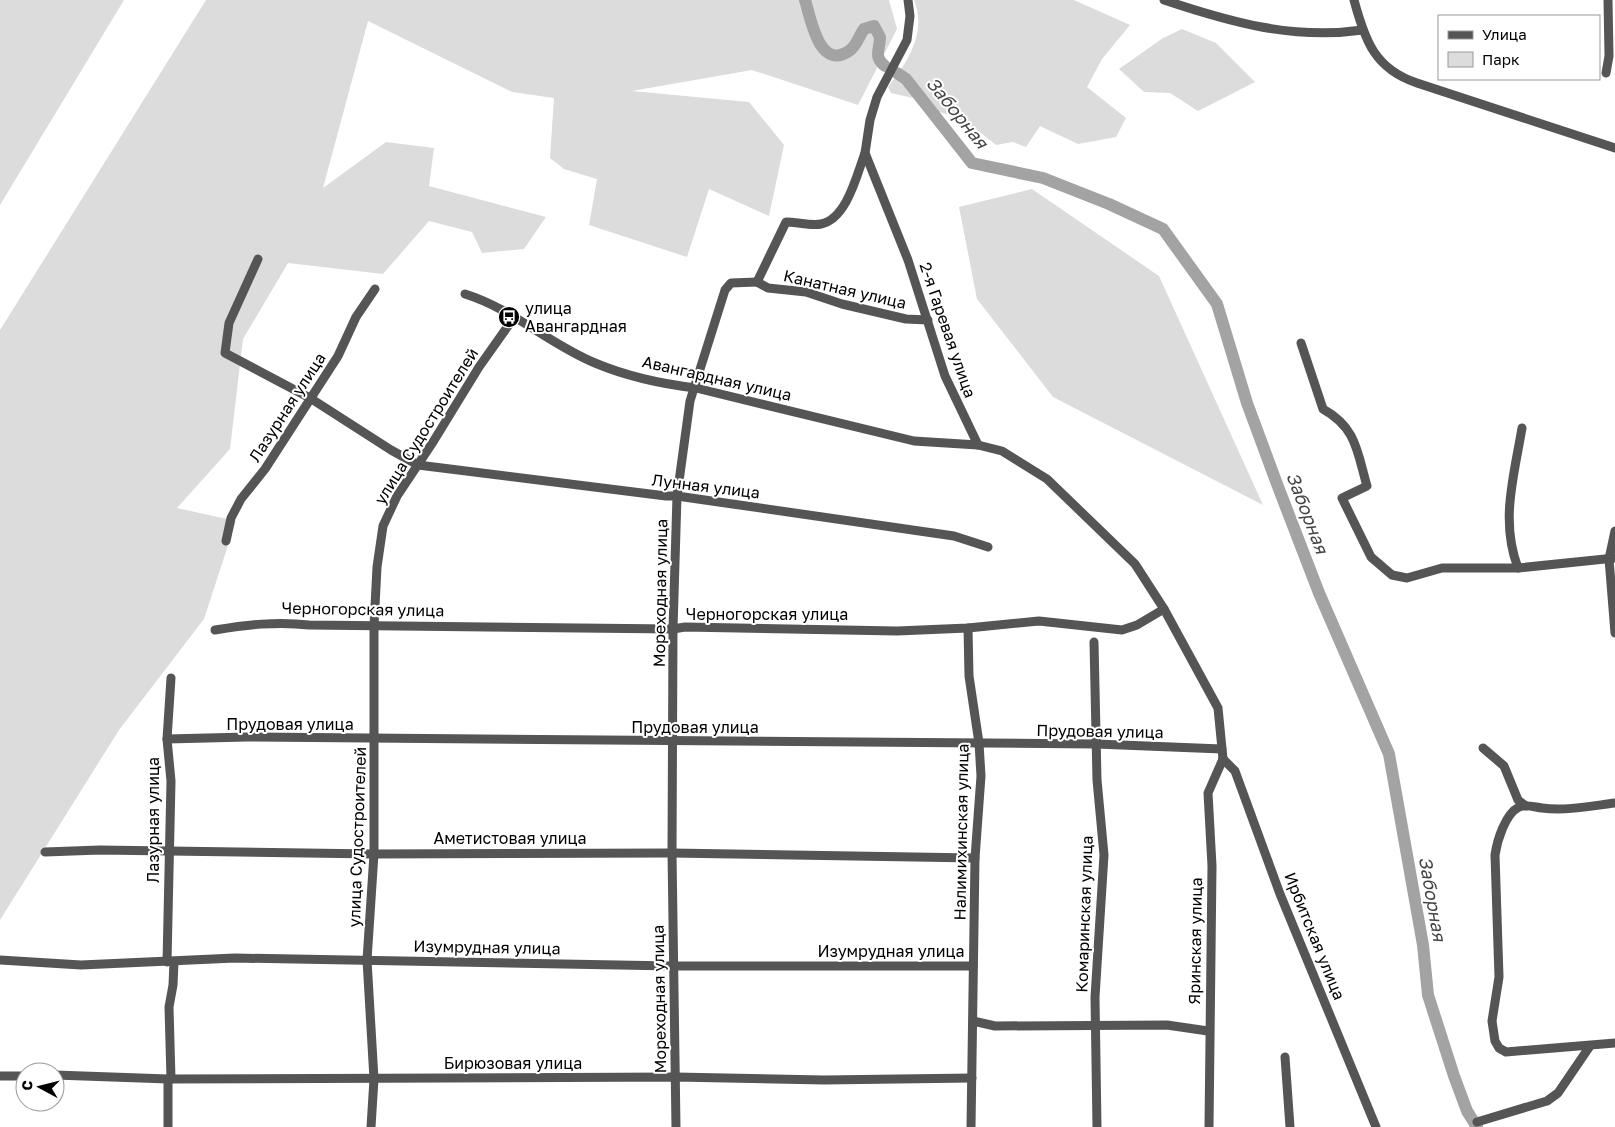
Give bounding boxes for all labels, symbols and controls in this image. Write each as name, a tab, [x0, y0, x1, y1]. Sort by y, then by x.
legend	[1438, 15, 1600, 80]
text: Улица	[1482, 25, 1527, 43]
text: Парк	[1482, 50, 1520, 68]
water label: Заборная	[922, 72, 994, 154]
street label: 2-я Гаревая улица	[915, 260, 981, 400]
street label: Канатная улица	[782, 265, 908, 313]
place label: улица Авангардная	[525, 298, 627, 336]
bus stop icon: улица Авангардная	[497, 305, 521, 329]
street label: улица Судостроителей	[370, 344, 482, 508]
street label: Лазурная улица	[244, 349, 330, 465]
street label: Авангардная улица	[640, 351, 794, 405]
street label: Лунная улица	[651, 469, 761, 503]
water label: Заборная	[1282, 469, 1334, 558]
street label: Мореходная улица	[649, 519, 671, 667]
street label: Черногорская улица	[282, 598, 444, 620]
street label: Черногорская улица	[686, 604, 848, 624]
street label: Прудовая улица	[226, 714, 354, 734]
street label: Прудовая улица	[631, 717, 759, 737]
street label: Прудовая улица	[1036, 720, 1164, 742]
street label: Налимихинская улица	[949, 743, 973, 921]
street label: улица Судостроителей	[344, 746, 370, 928]
street label: Лазурная улица	[143, 757, 163, 883]
street label: Аметистовая улица	[433, 828, 587, 848]
street label: Комаринская улица	[1071, 835, 1097, 993]
water label: Заборная	[1415, 855, 1452, 945]
street label: Ирбитская улица	[1280, 869, 1350, 1003]
street label: Яринская улица	[1184, 877, 1206, 1005]
street label: Мореходная улица	[648, 925, 670, 1073]
street label: Изумрудная улица	[413, 936, 561, 958]
street label: Изумрудная улица	[817, 941, 965, 961]
street label: Бирюзовая улица	[444, 1053, 582, 1073]
north arrow	[15, 1062, 65, 1112]
text: С	[18, 1079, 36, 1091]

